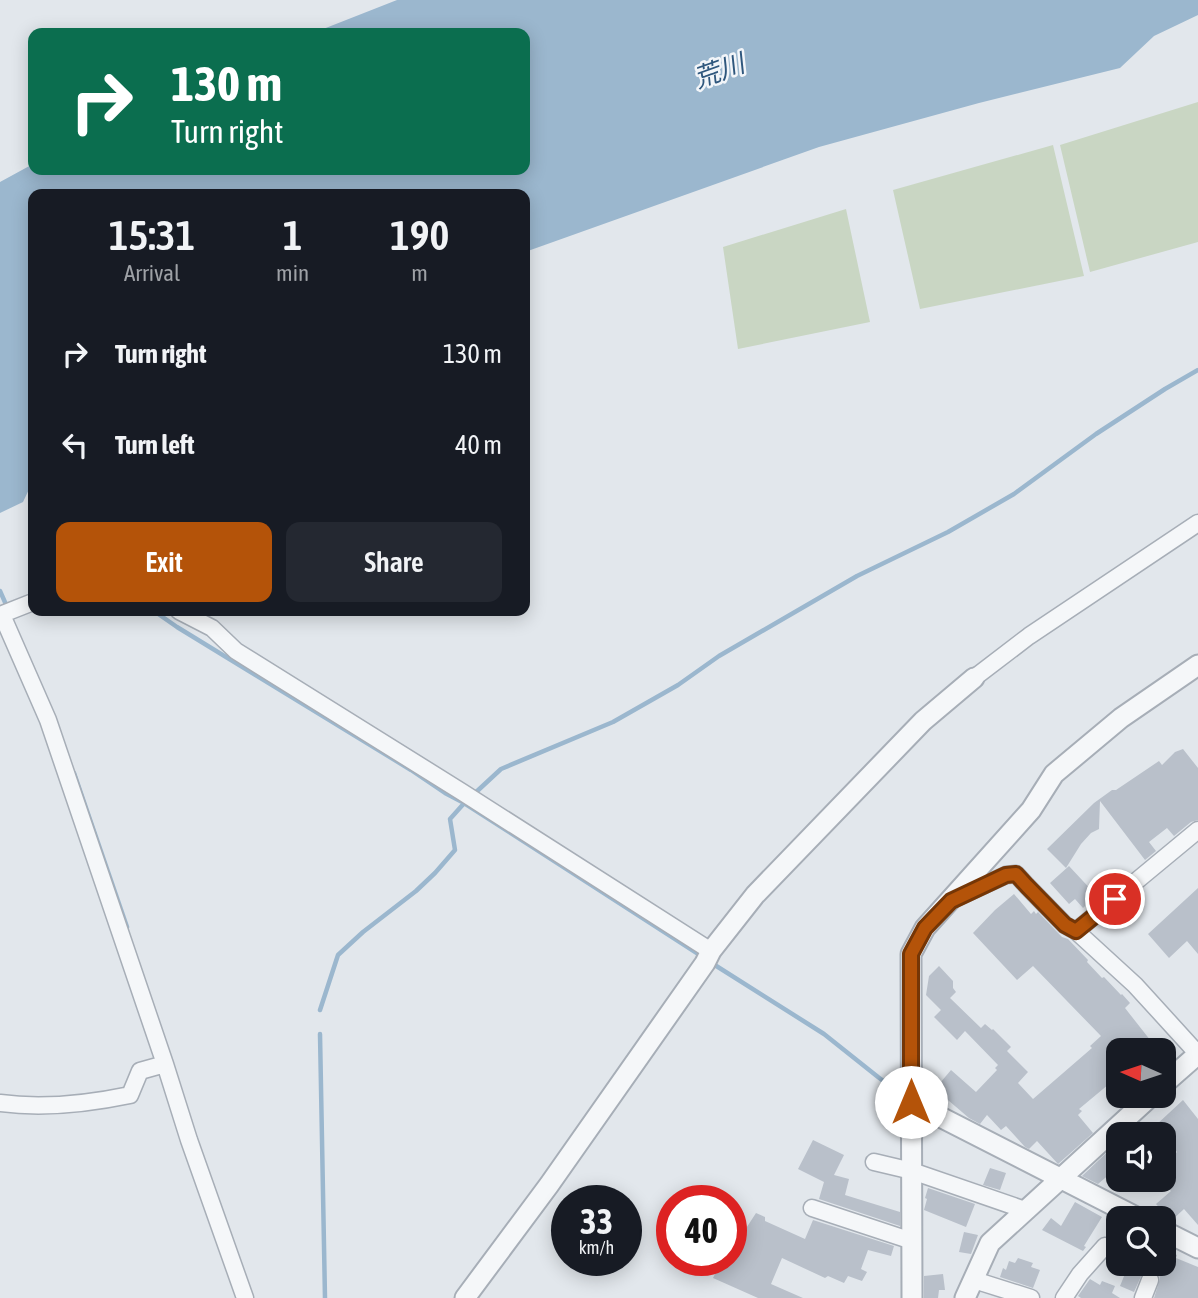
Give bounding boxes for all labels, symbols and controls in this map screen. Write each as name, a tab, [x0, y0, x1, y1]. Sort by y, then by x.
water label: 荒川	[689, 47, 751, 94]
text: 130 m	[171, 55, 282, 111]
icon: right	[56, 56, 147, 147]
text: Turn right	[171, 113, 284, 150]
text: 15:31	[109, 211, 195, 259]
text: 1	[283, 211, 302, 259]
text: 190	[390, 211, 449, 259]
text: Arrival	[124, 260, 180, 286]
text: min	[276, 260, 309, 286]
text: m	[411, 260, 428, 286]
icon: right	[56, 335, 94, 373]
text: Turn right	[115, 339, 206, 369]
text: 130 m	[443, 339, 502, 369]
icon: left	[56, 426, 94, 464]
text: Turn left	[115, 430, 195, 460]
text: 40 m	[455, 430, 502, 460]
button: Exit	[56, 522, 272, 602]
button: Share	[286, 522, 502, 602]
pin	[1085, 869, 1145, 929]
icon: arrive	[1096, 880, 1134, 918]
north arrow	[1106, 1038, 1176, 1108]
map controls	[1106, 1038, 1176, 1276]
position arrow	[874, 1065, 948, 1139]
button: sound	[1106, 1122, 1176, 1192]
speed limit sign: 40	[656, 1185, 747, 1276]
text: 33	[580, 1201, 613, 1241]
button: search	[1106, 1206, 1176, 1276]
text: km/h	[579, 1237, 614, 1258]

